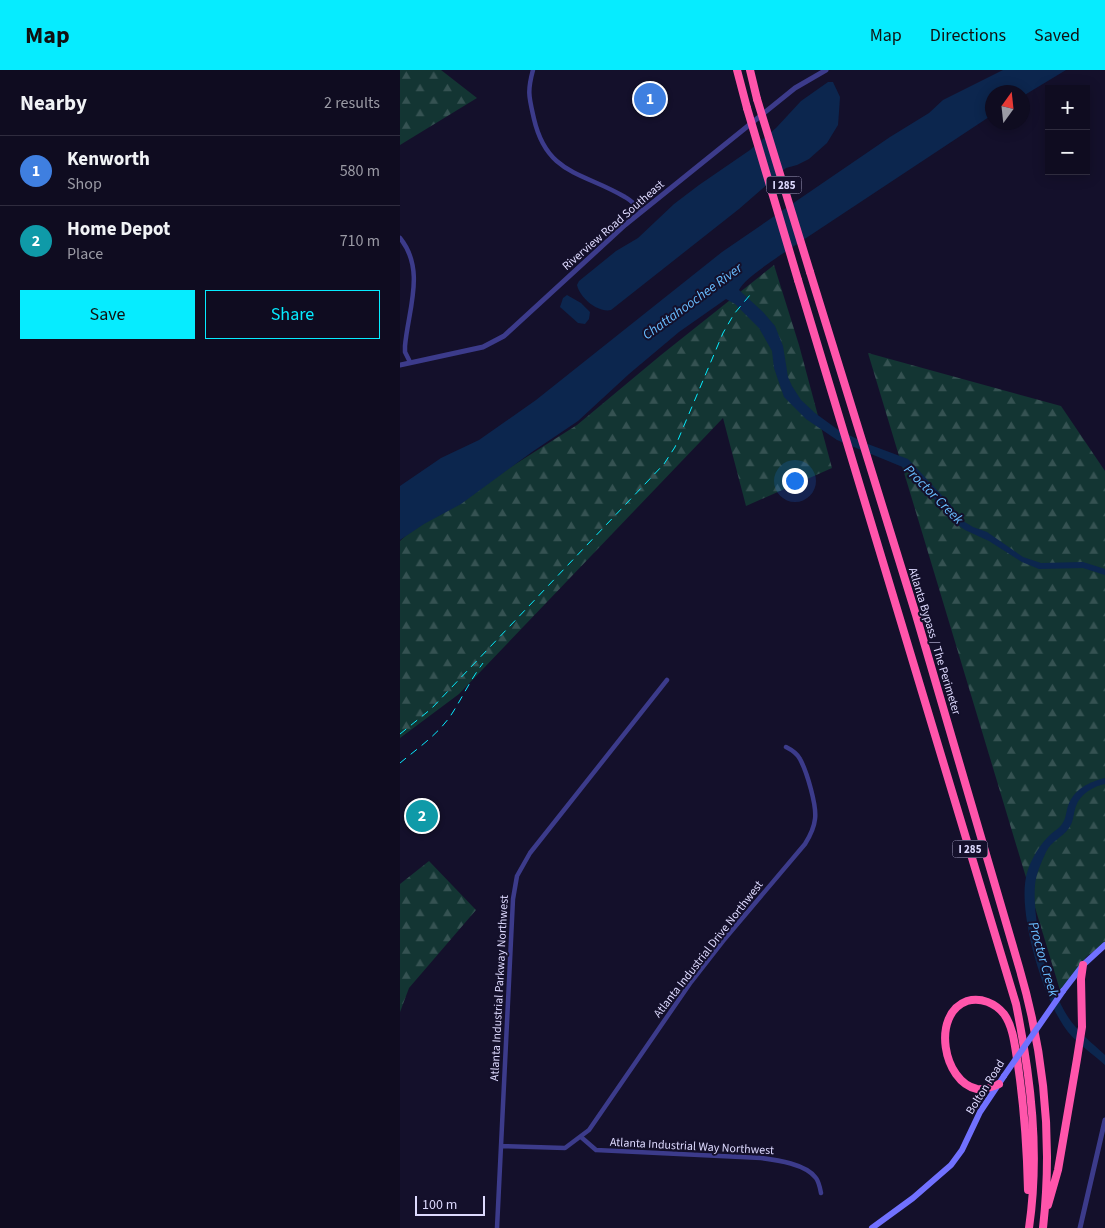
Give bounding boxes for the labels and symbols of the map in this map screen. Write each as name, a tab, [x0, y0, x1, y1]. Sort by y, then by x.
pin: 1	[634, 80, 666, 118]
north arrow	[985, 85, 1030, 130]
street label: Riverview Road Southeast	[559, 176, 668, 275]
road number: I 285	[766, 176, 802, 194]
water label: Chattahoochee River	[639, 258, 748, 345]
water label: Proctor Creek	[899, 460, 968, 529]
your location	[782, 468, 808, 494]
street label: Atlanta Bypass / The Perimeter	[904, 565, 965, 718]
pin: 2	[406, 797, 438, 835]
road number: I 285	[952, 841, 988, 858]
street label: Atlanta Industrial Drive Northwest	[650, 877, 767, 1021]
street label: Atlanta Industrial Parkway Northwest	[486, 895, 513, 1081]
water label: Proctor Creek	[1023, 919, 1063, 999]
street label: Bolton Road	[962, 1057, 1009, 1118]
street label: Atlanta Industrial Way Northwest	[609, 1134, 775, 1159]
scale bar	[415, 1193, 485, 1216]

